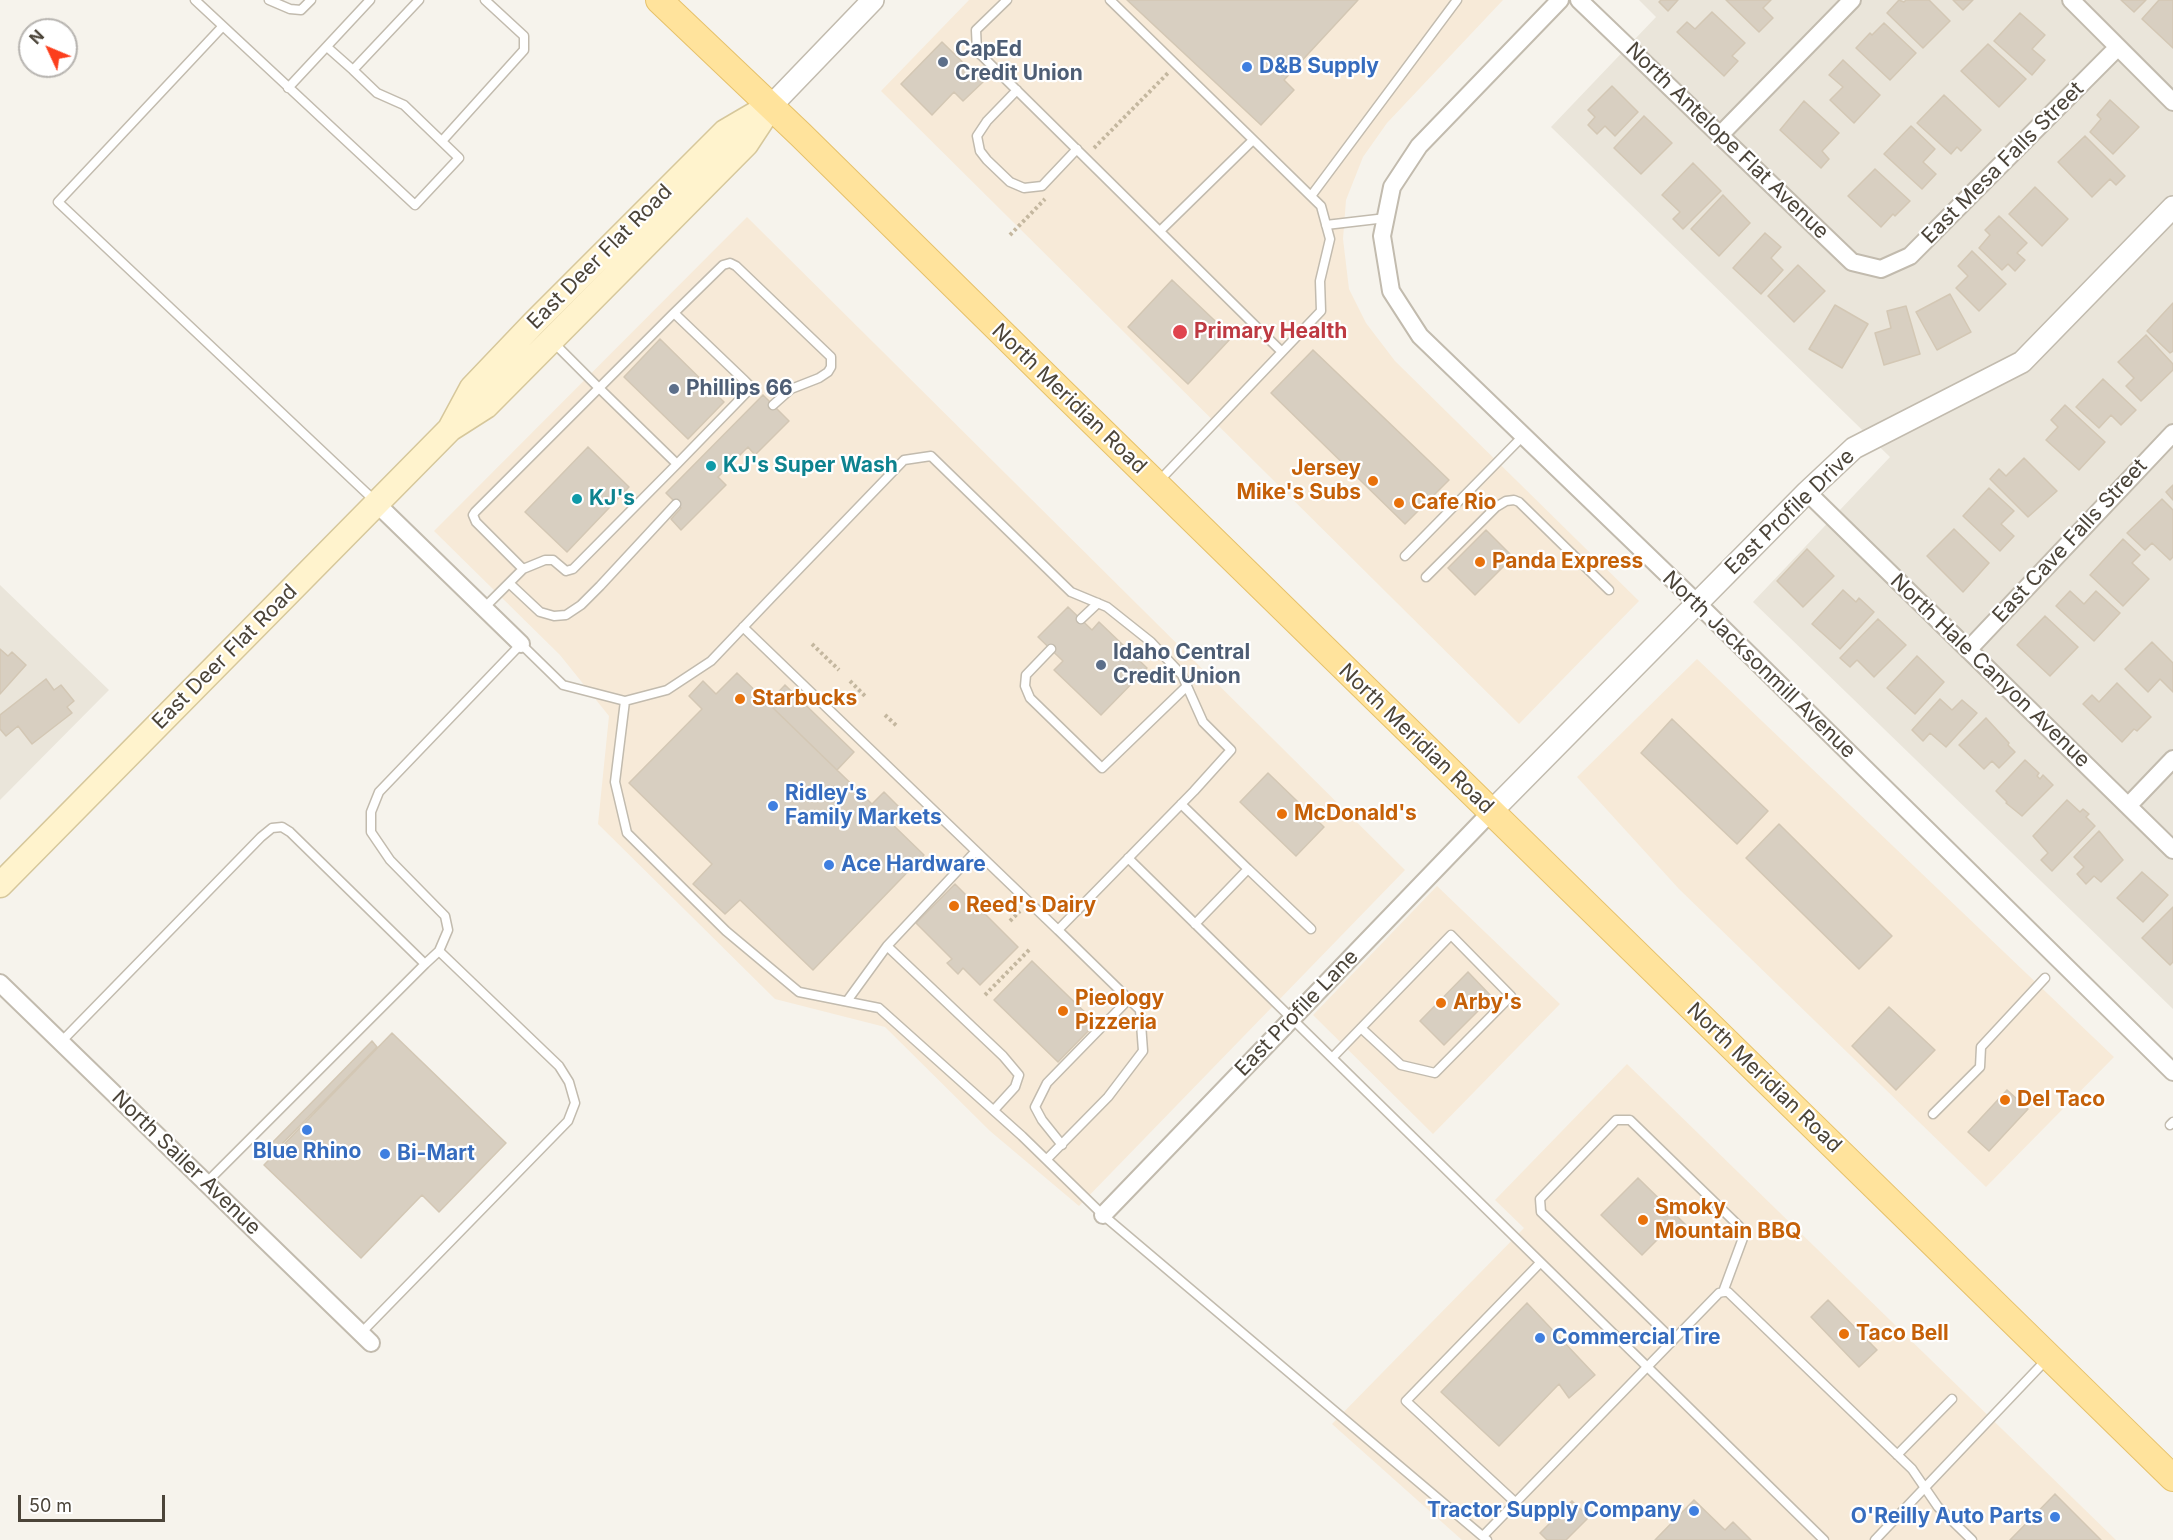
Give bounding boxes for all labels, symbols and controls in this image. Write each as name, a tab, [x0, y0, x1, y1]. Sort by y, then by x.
north arrow	[18, 18, 78, 78]
text: N	[25, 26, 48, 48]
place label: CapEd Credit Union	[955, 37, 1083, 87]
street label: North Antelope Flat Avenue	[1620, 37, 1834, 245]
place label: D&B Supply	[1259, 54, 1379, 80]
marker: CapEd Credit Union	[936, 55, 950, 69]
marker: D&B Supply	[1240, 60, 1254, 74]
street label: East Mesa Falls Street	[1917, 77, 2089, 249]
street label: East Deer Flat Road	[522, 179, 678, 335]
street label: North Meridian Road	[986, 319, 1152, 479]
place label: Primary Health	[1194, 319, 1347, 345]
marker: Primary Health	[1171, 323, 1189, 341]
place label: Phillips 66	[686, 376, 793, 402]
marker: Phillips 66	[667, 382, 681, 396]
street label: East Profile Drive	[1720, 444, 1860, 580]
place label: KJ's Super Wash	[723, 453, 898, 479]
street label: East Cave Falls Street	[1988, 454, 2152, 628]
place label: Jersey Mike's Subs	[1236, 456, 1361, 506]
marker: KJ's Super Wash	[704, 459, 718, 473]
marker: Jersey Mike's Subs	[1366, 474, 1380, 488]
place label: KJ's	[589, 486, 635, 512]
place label: Cafe Rio	[1411, 490, 1496, 516]
marker: KJ's	[570, 492, 584, 506]
marker: Cafe Rio	[1392, 496, 1406, 510]
place label: Panda Express	[1492, 549, 1643, 575]
marker: Panda Express	[1473, 555, 1487, 569]
street label: North Jacksonmill Avenue	[1657, 566, 1861, 764]
street label: North Hale Canyon Avenue	[1885, 569, 2095, 773]
street label: East Deer Flat Road	[147, 579, 303, 735]
place label: Idaho Central Credit Union	[1113, 640, 1250, 690]
marker: Idaho Central Credit Union	[1094, 658, 1108, 672]
street label: North Meridian Road	[1333, 659, 1499, 819]
place label: Starbucks	[752, 686, 857, 712]
marker: Starbucks	[733, 692, 747, 706]
place label: Ridley's Family Markets	[785, 781, 942, 831]
marker: Ridley's Family Markets	[766, 799, 780, 813]
place label: McDonald's	[1294, 801, 1417, 827]
marker: McDonald's	[1275, 807, 1289, 821]
place label: Ace Hardware	[841, 852, 986, 878]
marker: Ace Hardware	[822, 858, 836, 872]
place label: Reed's Dairy	[966, 893, 1096, 919]
marker: Reed's Dairy	[947, 899, 961, 913]
street label: East Profile Lane	[1230, 944, 1364, 1082]
place label: Pieology Pizzeria	[1075, 986, 1164, 1036]
place label: Arby's	[1453, 990, 1522, 1016]
marker: Arby's	[1434, 996, 1448, 1010]
street label: North Meridian Road	[1681, 998, 1847, 1158]
marker: Pieology Pizzeria	[1056, 1004, 1070, 1018]
street label: North Sailer Avenue	[106, 1085, 266, 1241]
place label: Del Taco	[2017, 1087, 2105, 1113]
marker: Del Taco	[1998, 1093, 2012, 1107]
marker: Blue Rhino	[300, 1123, 314, 1137]
place label: Blue Rhino	[253, 1139, 361, 1165]
place label: Bi-Mart	[397, 1141, 475, 1167]
marker: Bi-Mart	[378, 1147, 392, 1161]
place label: Smoky Mountain BBQ	[1655, 1195, 1801, 1245]
marker: Smoky Mountain BBQ	[1636, 1213, 1650, 1227]
place label: Taco Bell	[1856, 1321, 1949, 1347]
place label: Commercial Tire	[1552, 1325, 1720, 1351]
marker: Taco Bell	[1837, 1327, 1851, 1341]
marker: Commercial Tire	[1533, 1331, 1547, 1345]
scale bar	[21, 1483, 168, 1521]
text: 50 m	[29, 1495, 72, 1516]
place label: Tractor Supply Company	[1427, 1498, 1682, 1524]
marker: Tractor Supply Company	[1687, 1504, 1701, 1518]
place label: O'Reilly Auto Parts	[1851, 1504, 2043, 1530]
marker: O'Reilly Auto Parts	[2048, 1510, 2062, 1524]

